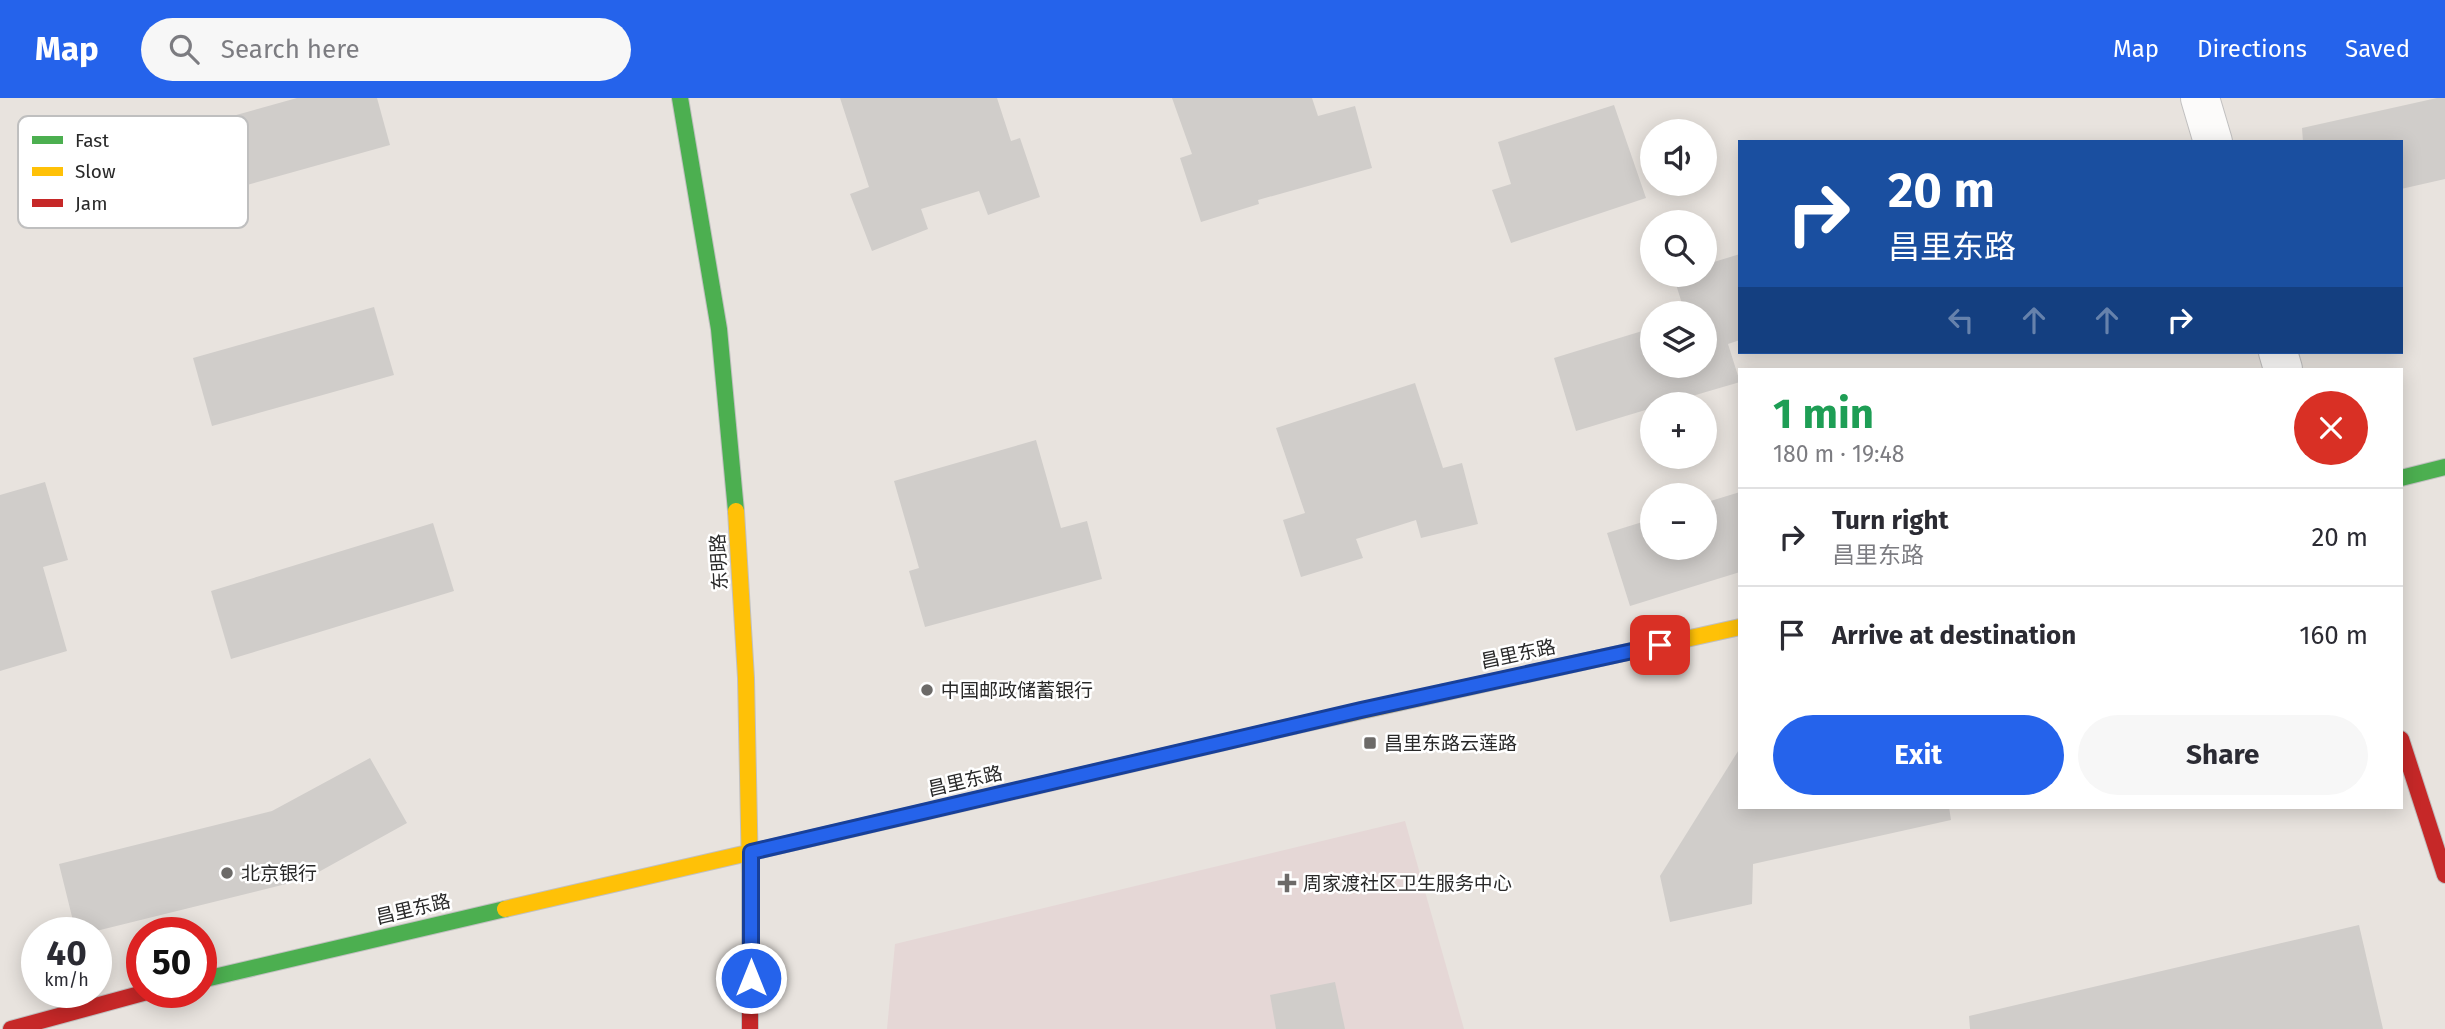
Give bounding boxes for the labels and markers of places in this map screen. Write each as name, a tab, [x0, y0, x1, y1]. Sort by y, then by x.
pin	[1630, 615, 1690, 675]
place label: 中国邮政储蓄银行	[941, 679, 1093, 702]
marker: 中国邮政储蓄银行	[919, 682, 935, 698]
place label: 昌里东路云莲路	[1384, 732, 1517, 755]
marker: 昌里东路云莲路	[1362, 735, 1378, 751]
place label: 北京银行	[241, 862, 317, 885]
marker: 北京银行	[219, 865, 235, 881]
place label: 周家渡社区卫生服务中心	[1303, 872, 1512, 895]
marker: 周家渡社区卫生服务中心	[1277, 873, 1297, 893]

